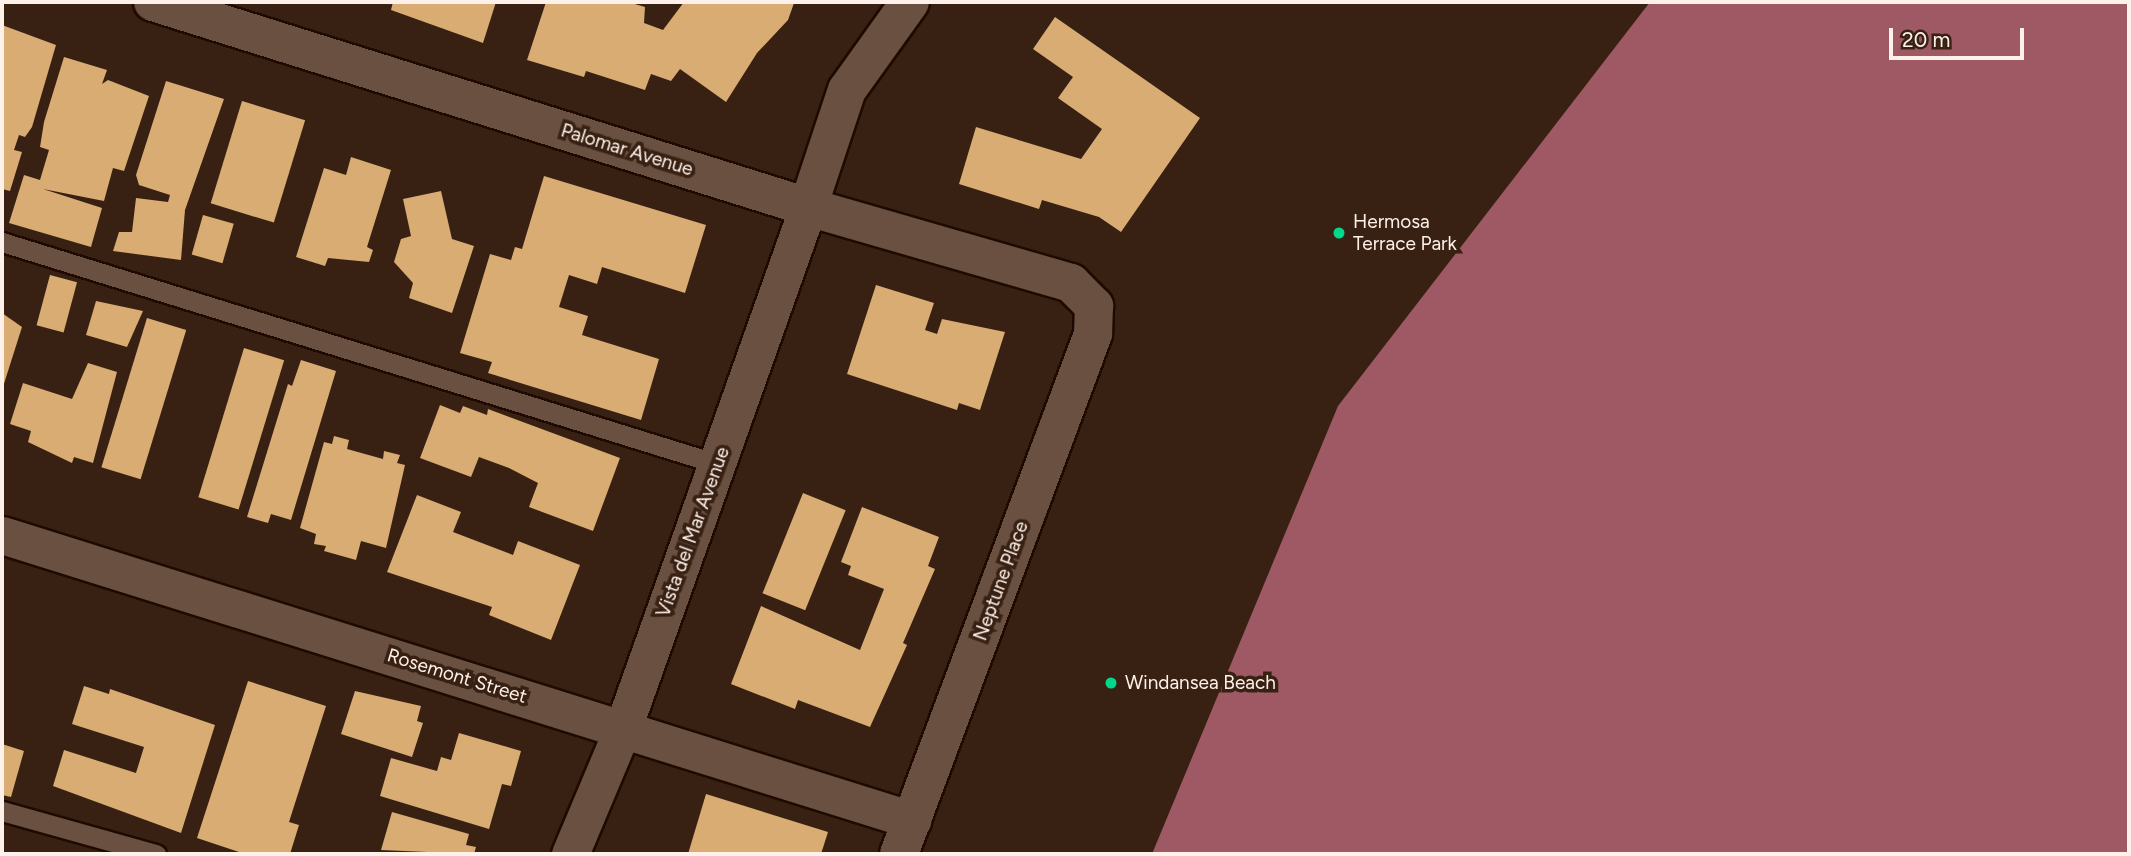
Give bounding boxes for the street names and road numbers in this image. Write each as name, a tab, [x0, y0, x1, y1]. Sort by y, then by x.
street label: Palomar Avenue	[558, 119, 696, 181]
street label: Vista del Mar Avenue	[652, 444, 734, 620]
street label: Neptune Place	[969, 518, 1033, 644]
street label: Rosemont Street	[384, 644, 530, 708]

